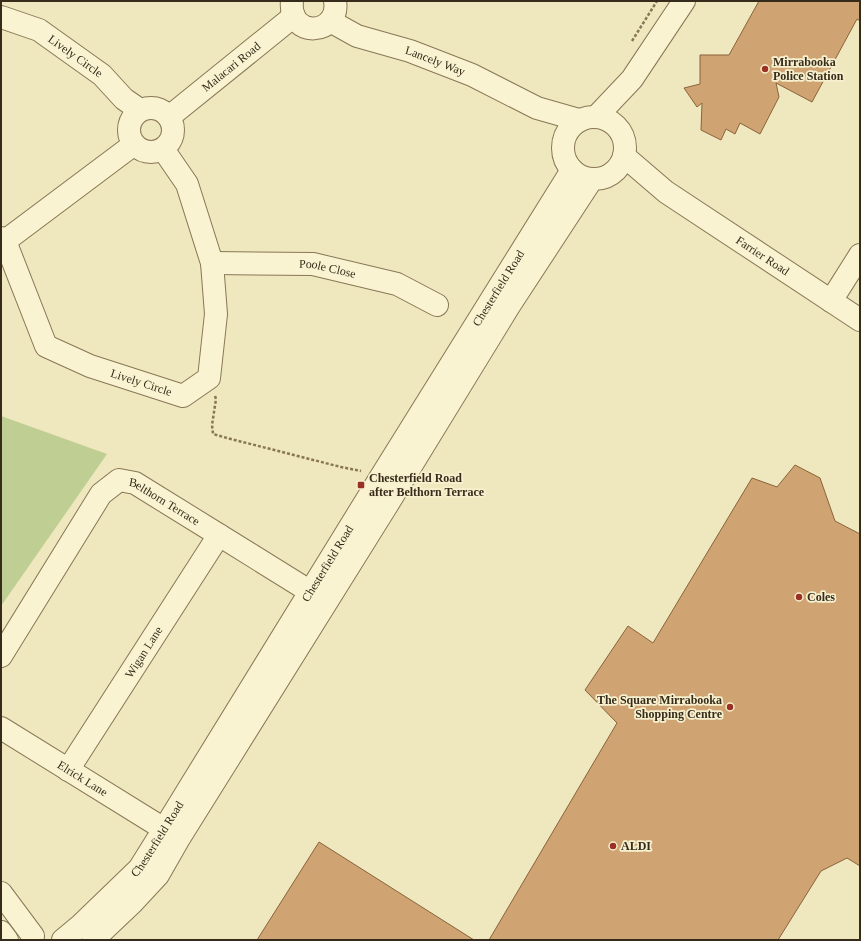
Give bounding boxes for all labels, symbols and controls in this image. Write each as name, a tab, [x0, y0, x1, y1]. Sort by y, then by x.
street label: Lively Circle	[45, 32, 105, 80]
street label: Malacari Road	[199, 39, 263, 94]
street label: Lancely Way	[404, 43, 467, 79]
place label: Mirrabooka Police Station	[773, 55, 844, 83]
marker: Mirrabooka Police Station	[760, 64, 770, 74]
street label: Farrier Road	[733, 233, 792, 278]
street label: Chesterfield Road	[469, 248, 527, 329]
street label: Poole Close	[299, 257, 357, 281]
street label: Lively Circle	[109, 366, 174, 399]
place label: Chesterfield Road after Belthorn Terrace	[369, 471, 485, 499]
street label: Belthorn Terrace	[128, 475, 202, 528]
marker: Chesterfield Road after Belthorn Terrace	[356, 480, 366, 490]
street label: Chesterfield Road	[299, 523, 356, 604]
place label: Coles	[807, 590, 835, 604]
marker: Coles	[794, 592, 804, 602]
street label: Wigan Lane	[122, 624, 165, 681]
place label: The Square Mirrabooka Shopping Centre	[597, 693, 723, 721]
marker: The Square Mirrabooka Shopping Centre	[725, 702, 735, 712]
street label: Elrick Lane	[55, 758, 110, 799]
street label: Chesterfield Road	[128, 799, 186, 880]
place label: ALDI	[621, 839, 651, 853]
marker: ALDI	[608, 841, 618, 851]

